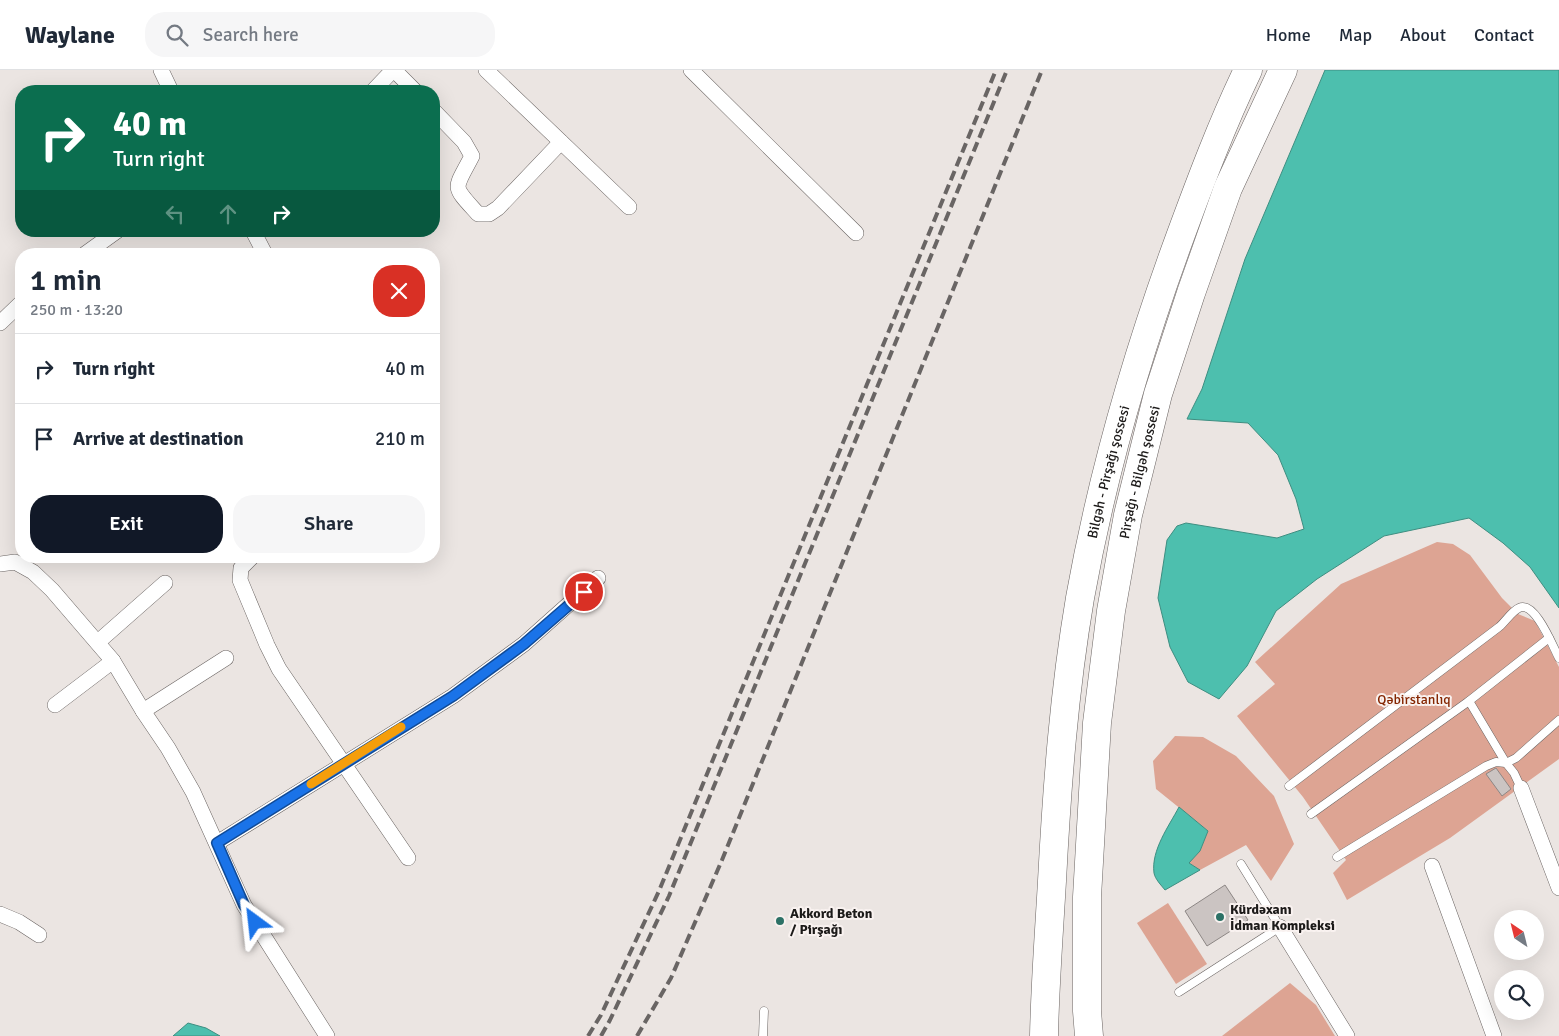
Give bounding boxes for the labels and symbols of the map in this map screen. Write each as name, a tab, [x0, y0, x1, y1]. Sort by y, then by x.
street label: Bilgəh - Pirşağı şossesi	[1084, 404, 1133, 540]
street label: Pirşağı - Bilgəh şossesi	[1116, 404, 1164, 540]
pin	[563, 571, 605, 613]
park label: Qəbirstanlıq	[1377, 691, 1451, 708]
position arrow	[228, 895, 280, 947]
place label: Kürdəxanı İdman Kompleksi	[1230, 901, 1335, 934]
place label: Akkord Beton / Pirşağı	[790, 905, 873, 938]
north arrow	[1494, 910, 1544, 960]
marker: Kürdəxanı İdman Kompleksi	[1214, 911, 1226, 923]
marker: Akkord Beton / Pirşağı	[774, 915, 786, 927]

